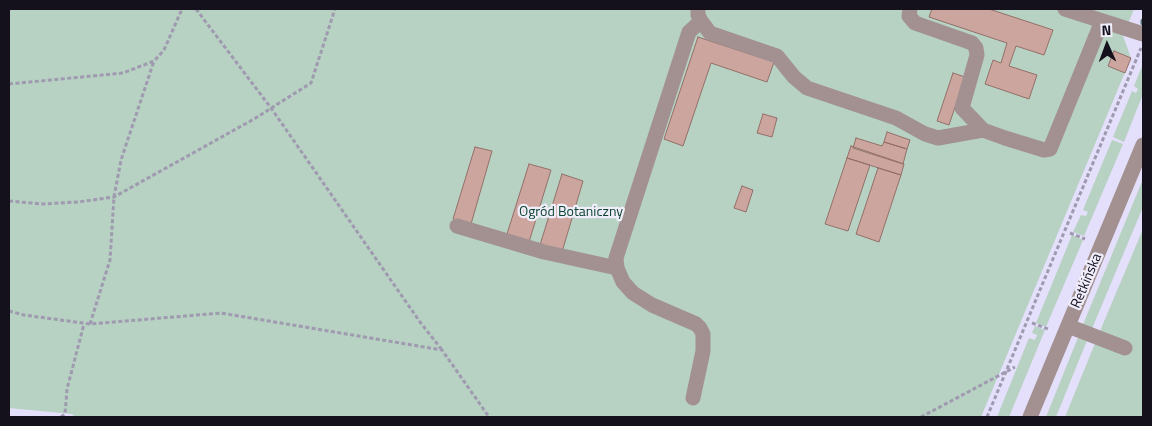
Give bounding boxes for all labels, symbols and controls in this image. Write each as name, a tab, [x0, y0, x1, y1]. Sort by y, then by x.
text: N	[1101, 19, 1112, 40]
north arrow	[1082, 20, 1132, 70]
park label: Ogród Botaniczny	[519, 205, 623, 221]
street label: Retkińska	[1068, 251, 1106, 311]

